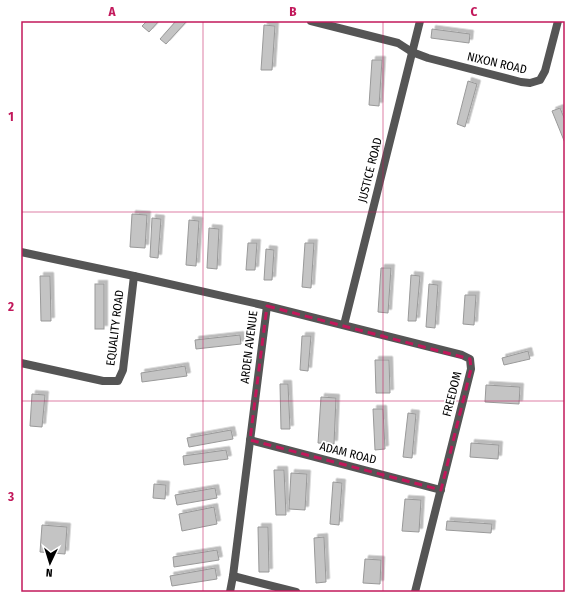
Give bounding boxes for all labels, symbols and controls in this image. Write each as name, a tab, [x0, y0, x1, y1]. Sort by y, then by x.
text: A	[107, 4, 116, 19]
text: B	[289, 4, 297, 19]
text: C	[471, 4, 478, 19]
street label: NIXON ROAD	[466, 49, 528, 77]
text: 1	[8, 109, 14, 124]
street label: JUSTICE ROAD	[355, 136, 385, 204]
street label: EQUALITY ROAD	[103, 289, 127, 367]
text: 2	[7, 299, 14, 314]
street label: ARDEN AVENUE	[238, 309, 260, 384]
street label: FREEDOM	[440, 370, 464, 418]
street label: ADAM ROAD	[318, 439, 378, 467]
text: 3	[7, 489, 14, 504]
north arrow	[30, 543, 70, 583]
text: N	[46, 566, 53, 579]

